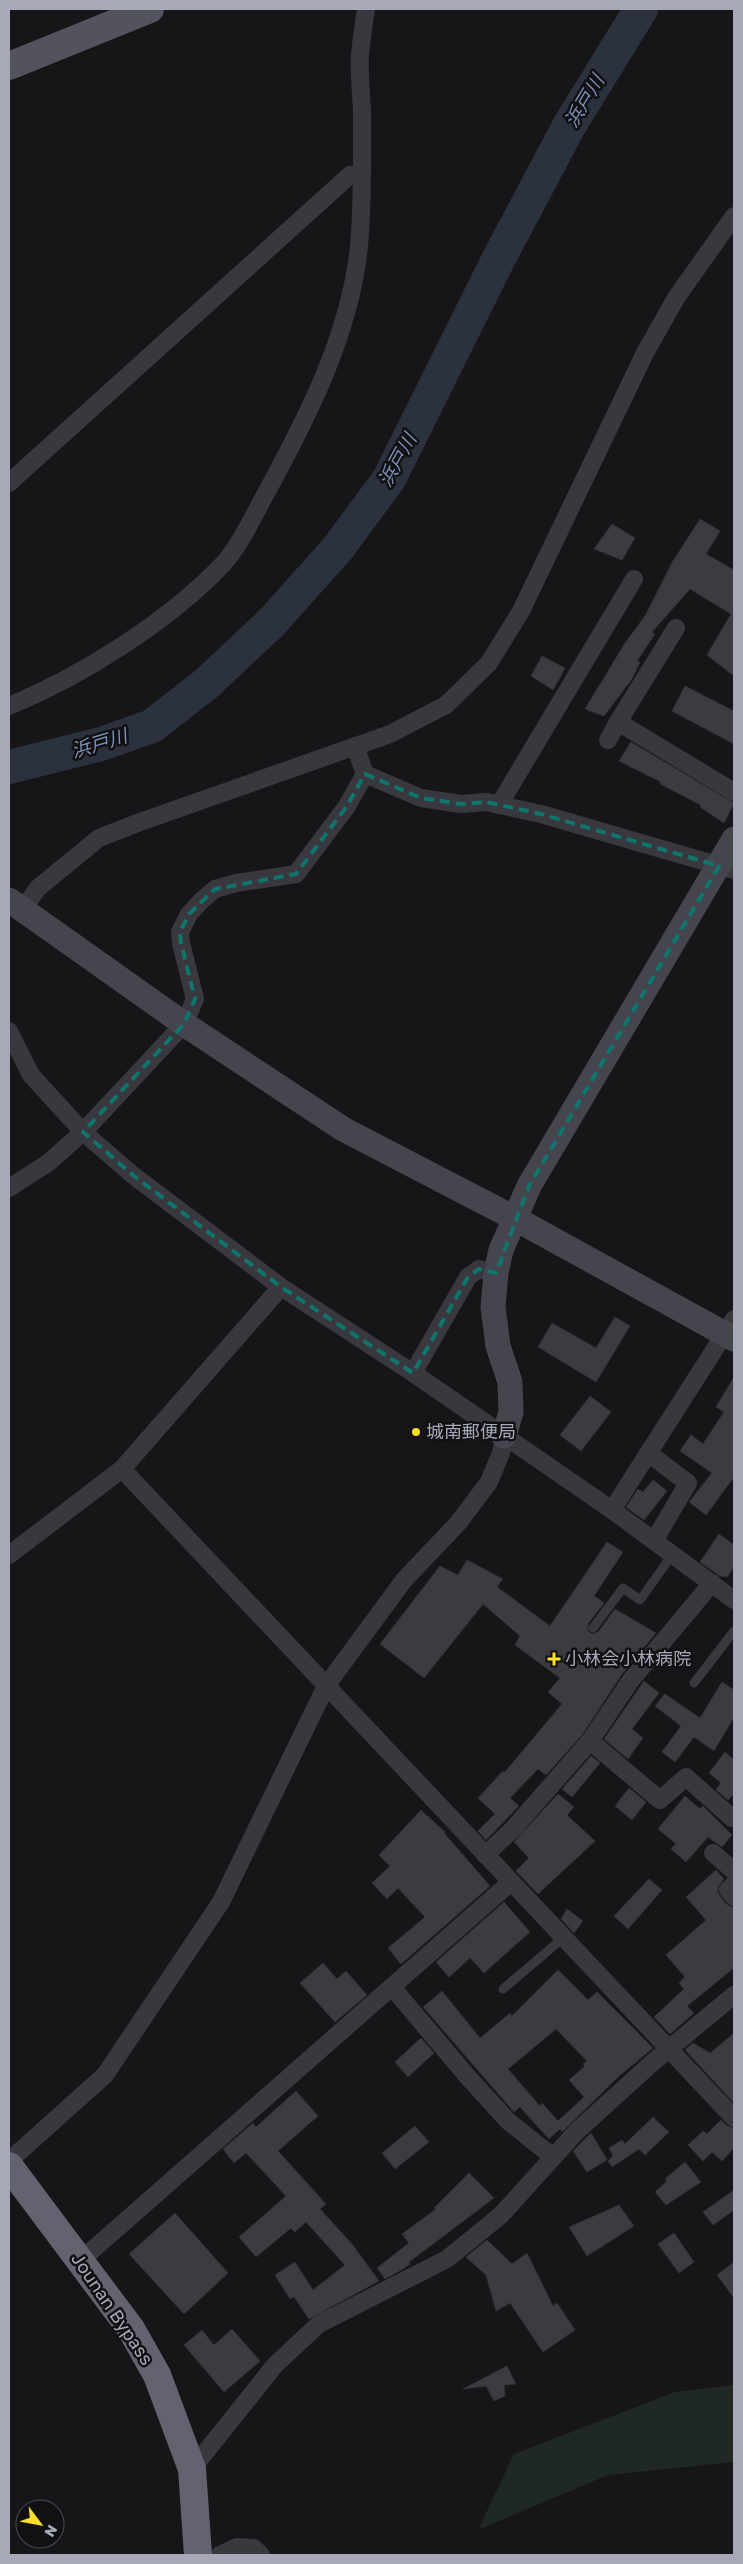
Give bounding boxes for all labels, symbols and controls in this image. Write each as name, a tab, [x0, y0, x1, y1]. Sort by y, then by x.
water label: 浜戸川	[559, 69, 609, 131]
water label: 浜戸川	[373, 428, 421, 490]
water label: 浜戸川	[68, 723, 131, 762]
place label: 城南郵便局	[426, 1420, 516, 1442]
marker: 城南郵便局	[410, 1426, 422, 1438]
place label: 小林会小林病院	[565, 1647, 691, 1669]
marker: 小林会小林病院	[547, 1652, 561, 1666]
street label: Jounan Bypass	[67, 2248, 159, 2369]
north arrow	[15, 2499, 65, 2549]
text: N	[41, 2522, 61, 2540]

